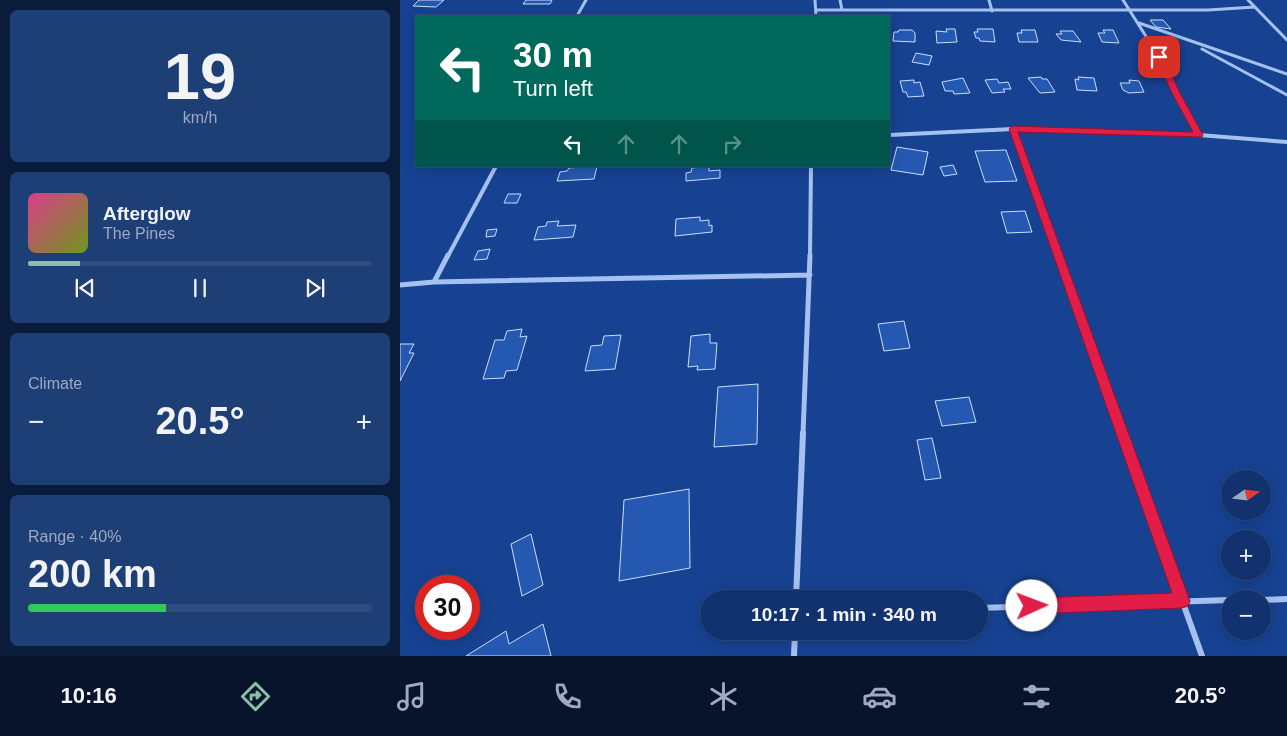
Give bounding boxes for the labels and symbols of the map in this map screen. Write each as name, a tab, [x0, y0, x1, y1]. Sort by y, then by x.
pin	[1138, 36, 1180, 78]
north arrow	[1221, 470, 1271, 520]
speed limit sign: 30	[415, 575, 480, 640]
position arrow	[1005, 579, 1057, 631]

